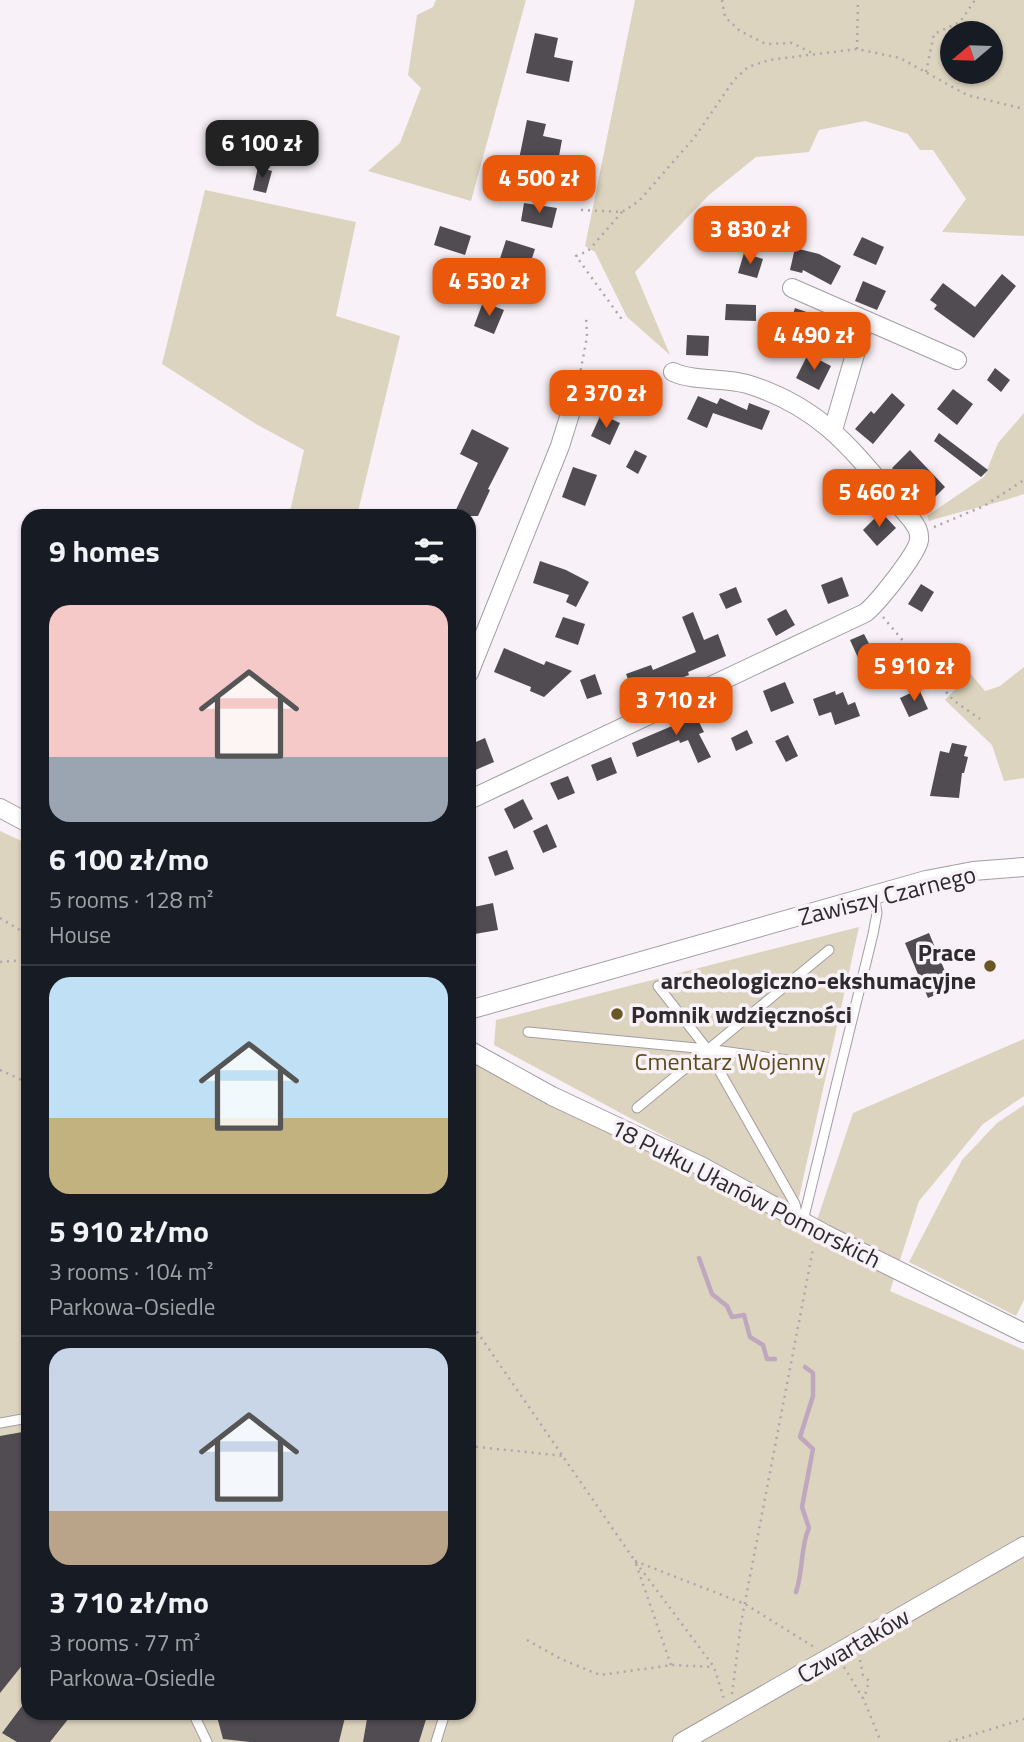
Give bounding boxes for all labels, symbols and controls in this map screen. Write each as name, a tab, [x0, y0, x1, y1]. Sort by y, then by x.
north arrow	[940, 21, 1003, 84]
map controls	[940, 21, 1003, 84]
pin: 6 100 zł	[190, 120, 334, 180]
text: 6 100 zł	[222, 125, 302, 160]
pin: 4 500 zł	[467, 156, 611, 215]
text: 4 500 zł	[499, 160, 579, 195]
pin: 3 830 zł	[678, 206, 822, 266]
text: 3 830 zł	[710, 211, 790, 246]
pin: 4 530 zł	[417, 258, 561, 318]
text: 4 530 zł	[449, 263, 529, 298]
pin: 4 490 zł	[742, 312, 886, 372]
text: 4 490 zł	[774, 317, 854, 352]
pin: 2 370 zł	[534, 370, 678, 430]
text: 2 370 zł	[566, 375, 646, 410]
pin: 5 460 zł	[807, 470, 951, 529]
text: 5 460 zł	[839, 474, 919, 509]
text: 9 homes	[49, 528, 160, 574]
icon: filters	[410, 532, 448, 570]
pin: 5 910 zł	[842, 644, 986, 703]
text: 5 910 zł	[874, 648, 954, 683]
icon: home	[186, 651, 312, 777]
pin: 3 710 zł	[604, 678, 748, 737]
text: 3 710 zł	[636, 682, 716, 717]
text: 6 100 zł/mo	[49, 836, 209, 882]
street label: Zawiszy Czarnego	[794, 856, 980, 934]
text: 5 rooms · 128 m²	[49, 882, 213, 917]
text: House	[49, 917, 111, 952]
place label: Prace archeologiczno-ekshumacyjne	[661, 934, 976, 998]
marker: Prace archeologiczno-ekshumacyjne	[982, 958, 998, 974]
place label: Pomnik wdzięczności	[631, 996, 852, 1032]
marker: Pomnik wdzięczności	[609, 1006, 625, 1022]
icon: home	[186, 1023, 312, 1149]
park label: Cmentarz Wojenny	[635, 1043, 826, 1079]
street label: 18 Pułku Ułanów Pomorskich	[605, 1109, 887, 1277]
text: 5 910 zł/mo	[49, 1208, 209, 1254]
text: 3 rooms · 104 m²	[49, 1254, 213, 1289]
text: Parkowa-Osiedle	[49, 1289, 215, 1324]
icon: home	[186, 1394, 312, 1520]
text: 3 710 zł/mo	[49, 1579, 209, 1625]
street label: Czwartaków	[790, 1598, 916, 1692]
text: 3 rooms · 77 m²	[49, 1625, 200, 1660]
text: Parkowa-Osiedle	[49, 1660, 215, 1695]

